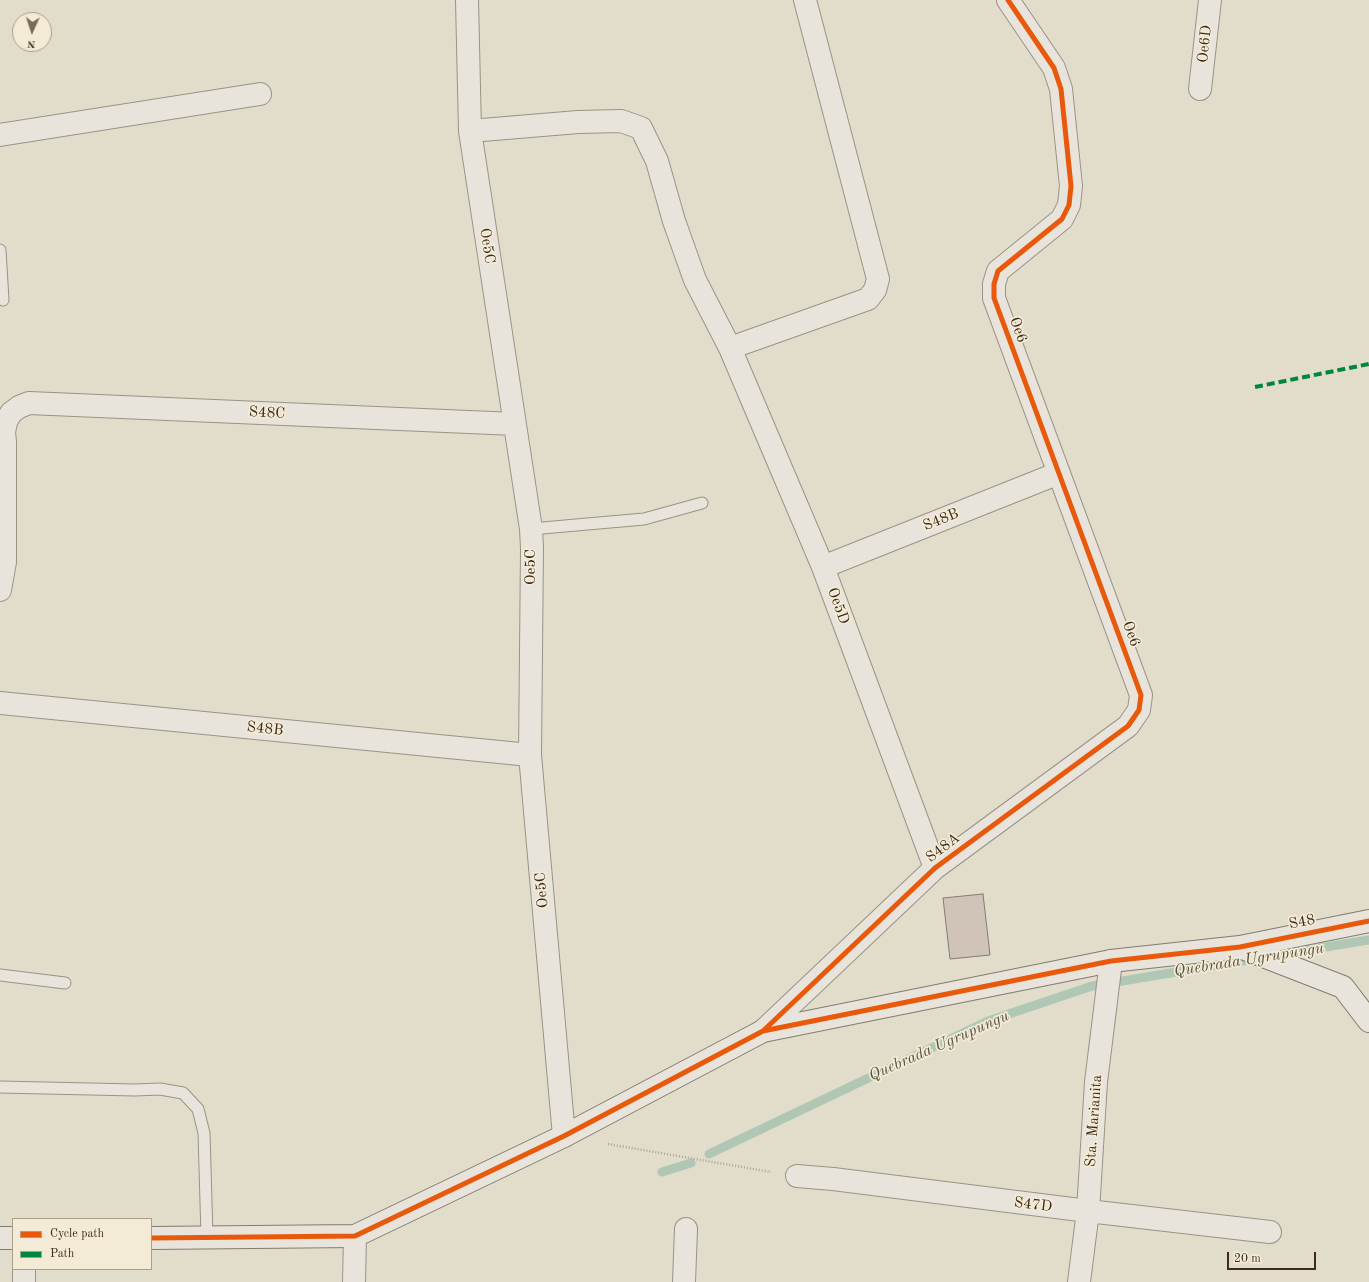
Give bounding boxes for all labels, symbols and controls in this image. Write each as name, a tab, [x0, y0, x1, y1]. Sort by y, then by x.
north arrow	[12, 12, 52, 52]
street label: Oe6D	[1194, 24, 1216, 64]
text: N	[27, 38, 36, 49]
street label: Oe5C	[475, 227, 499, 265]
street label: Oe6	[1005, 315, 1031, 345]
street label: S48C	[248, 403, 286, 423]
street label: S48B	[920, 505, 962, 535]
street label: Oe5C	[522, 549, 540, 585]
street label: Oe5D	[823, 585, 853, 627]
street label: Oe6	[1118, 619, 1144, 649]
street label: S48B	[246, 718, 284, 740]
street label: S48A	[922, 829, 964, 867]
street label: Oe5C	[531, 871, 553, 909]
street label: S48	[1287, 911, 1317, 933]
water label: Quebrada Ugrupungu	[1173, 939, 1325, 981]
water label: Quebrada Ugrupungu	[866, 1006, 1012, 1086]
street label: Sta. Marianita	[1082, 1074, 1106, 1168]
street label: S47D	[1013, 1194, 1053, 1216]
legend	[12, 1218, 152, 1270]
text: Cycle path	[50, 1228, 104, 1240]
scale bar	[1229, 1244, 1318, 1270]
text: Path	[50, 1248, 74, 1260]
text: 20 m	[1234, 1253, 1261, 1265]

